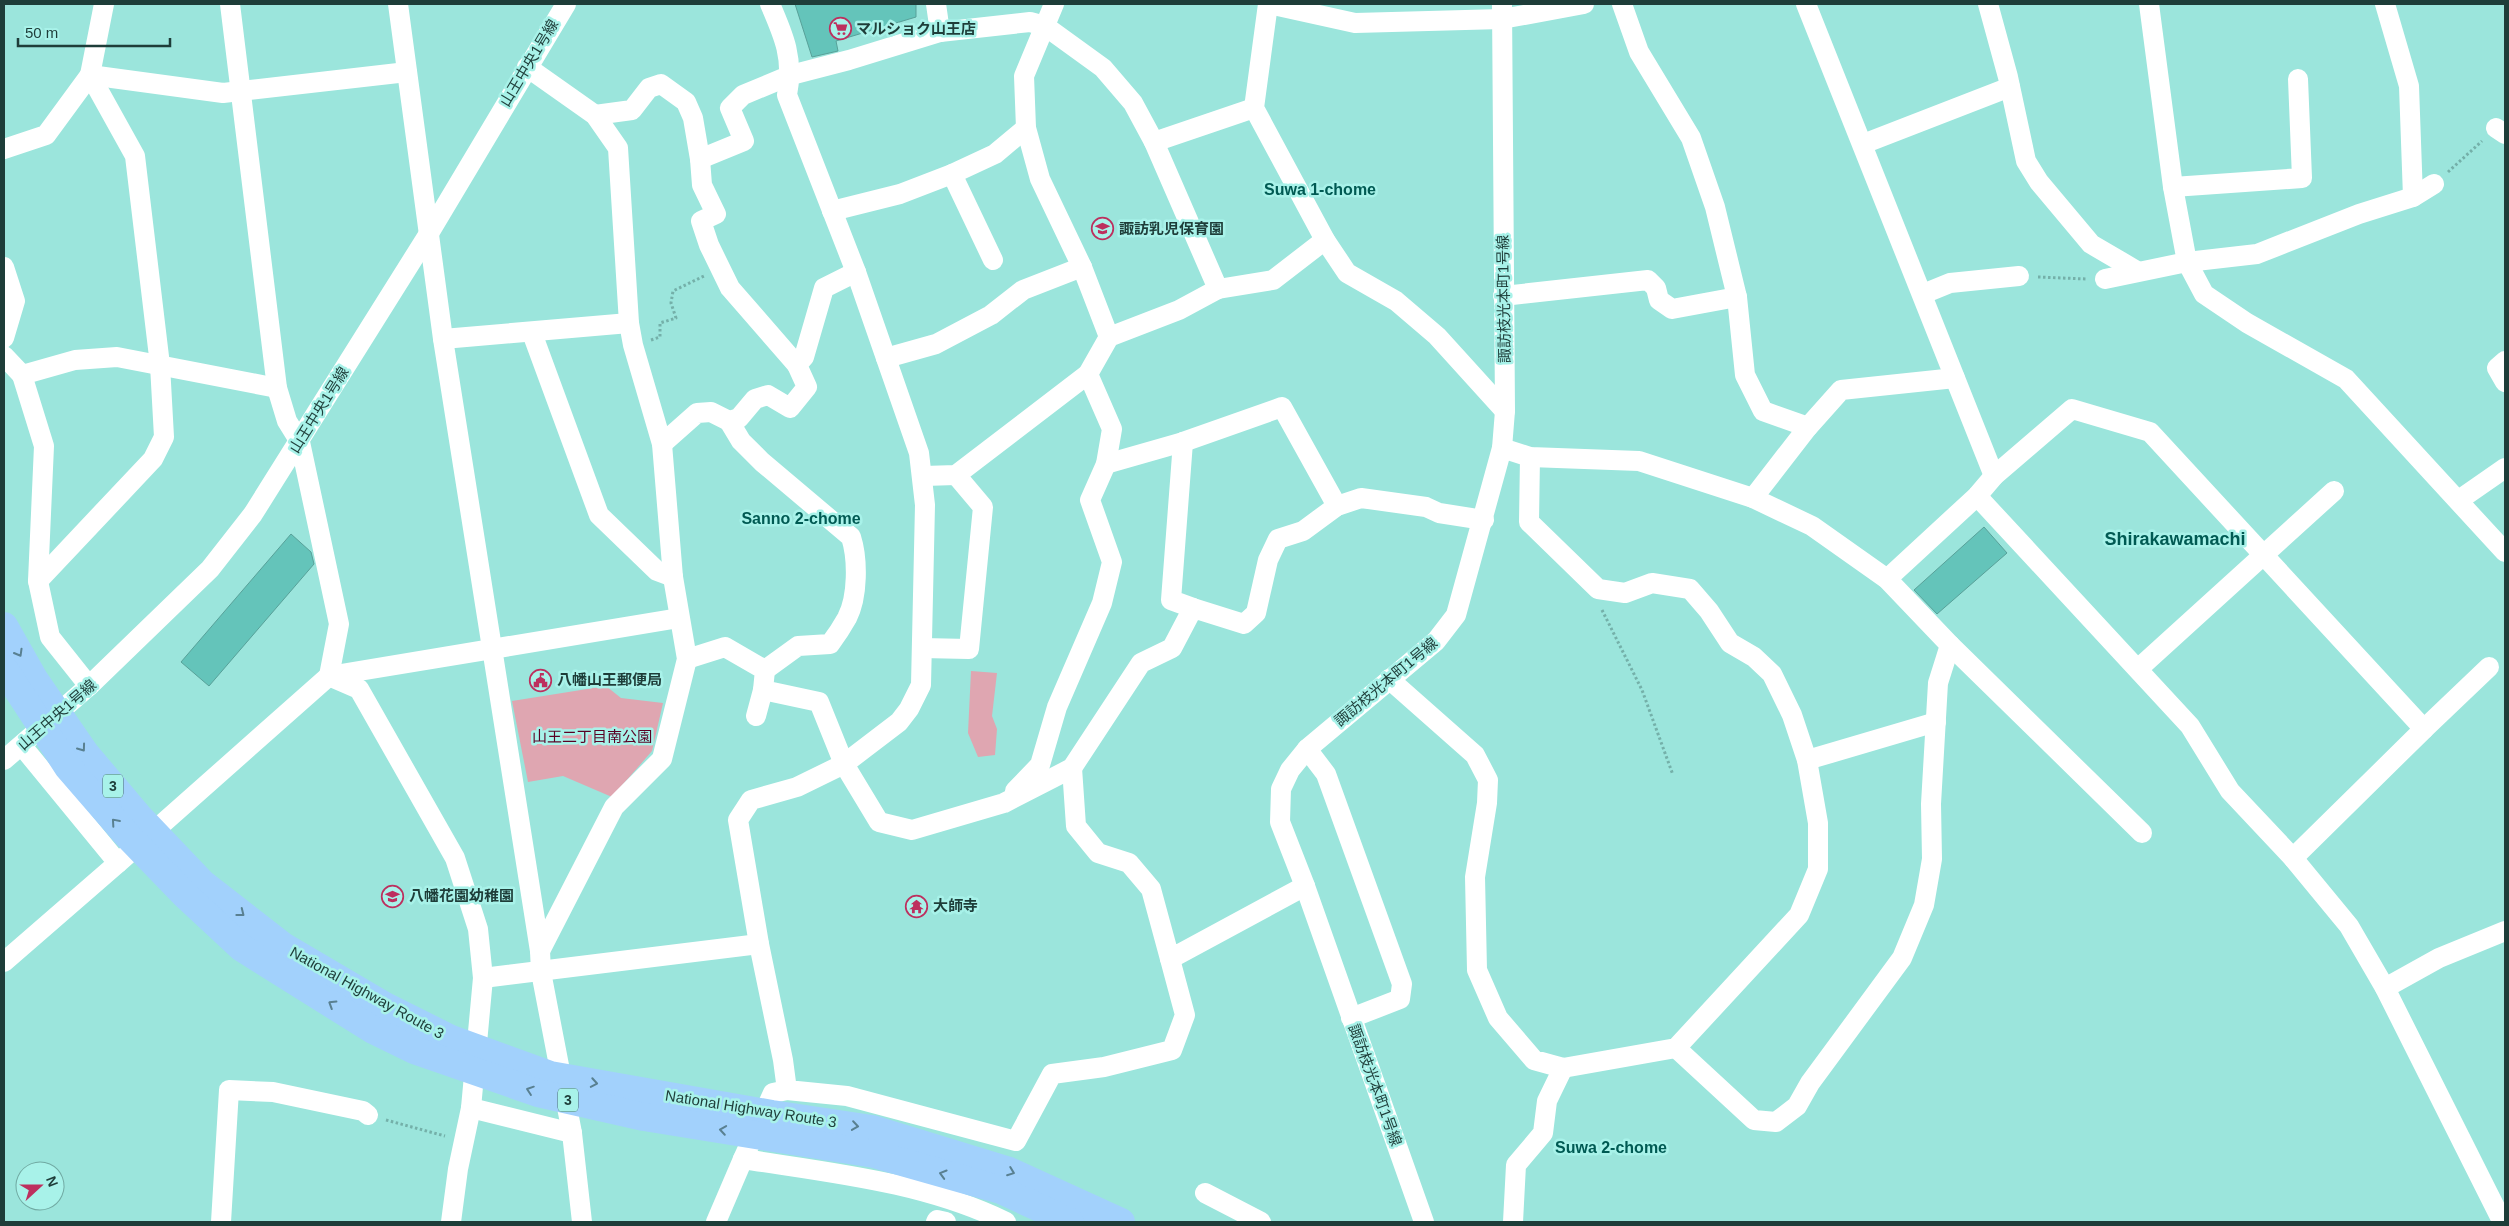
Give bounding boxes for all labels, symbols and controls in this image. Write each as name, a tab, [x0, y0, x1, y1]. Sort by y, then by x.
scale bar	[18, 15, 170, 47]
street label: 山王中央1号線	[496, 16, 561, 109]
supermarket icon: マルショク山王店	[828, 17, 852, 41]
place label: マルショク山王店	[856, 20, 976, 37]
text: 50 m	[25, 24, 58, 41]
district label: Suwa 1-chome	[1264, 181, 1376, 198]
school or university icon: 諏訪乳児保育園	[1091, 217, 1115, 241]
place label: 諏訪乳児保育園	[1119, 220, 1224, 237]
street label: 諏訪枝光本町1号線	[1494, 235, 1513, 363]
street label: 山王中央1号線	[285, 364, 352, 456]
district label: Sanno 2-chome	[741, 510, 861, 527]
district label: Shirakawamachi	[2104, 529, 2246, 549]
street label: 諏訪枝光本町1号線	[1331, 634, 1440, 729]
one-way arrow	[13, 647, 23, 656]
public building icon: 八幡山王郵便局	[529, 668, 553, 692]
place label: 八幡山王郵便局	[557, 671, 662, 688]
street label: 山王中央1号線	[14, 676, 99, 753]
park label: 山王二丁目南公園	[532, 728, 652, 745]
one-way arrow	[76, 742, 85, 752]
road number: 3	[103, 774, 123, 798]
one-way arrow	[112, 819, 121, 828]
school or university icon: 八幡花園幼稚園	[381, 884, 405, 908]
place label: 八幡花園幼稚園	[409, 887, 514, 904]
temple icon: 大師寺	[905, 894, 929, 918]
place label: 大師寺	[933, 897, 978, 914]
one-way arrow	[235, 908, 244, 916]
street label: National Highway Route 3	[287, 943, 447, 1042]
one-way arrow	[328, 1000, 337, 1010]
street label: 諏訪枝光本町1号線	[1346, 1022, 1405, 1148]
one-way arrow	[590, 1077, 599, 1087]
one-way arrow	[526, 1086, 535, 1096]
street label: National Highway Route 3	[664, 1087, 838, 1130]
road number: 3	[558, 1088, 578, 1112]
one-way arrow	[851, 1120, 859, 1131]
one-way arrow	[719, 1125, 728, 1135]
district label: Suwa 2-chome	[1555, 1139, 1667, 1156]
north arrow	[15, 1161, 65, 1211]
one-way arrow	[1006, 1166, 1014, 1176]
one-way arrow	[939, 1169, 948, 1179]
text: N	[43, 1174, 61, 1189]

